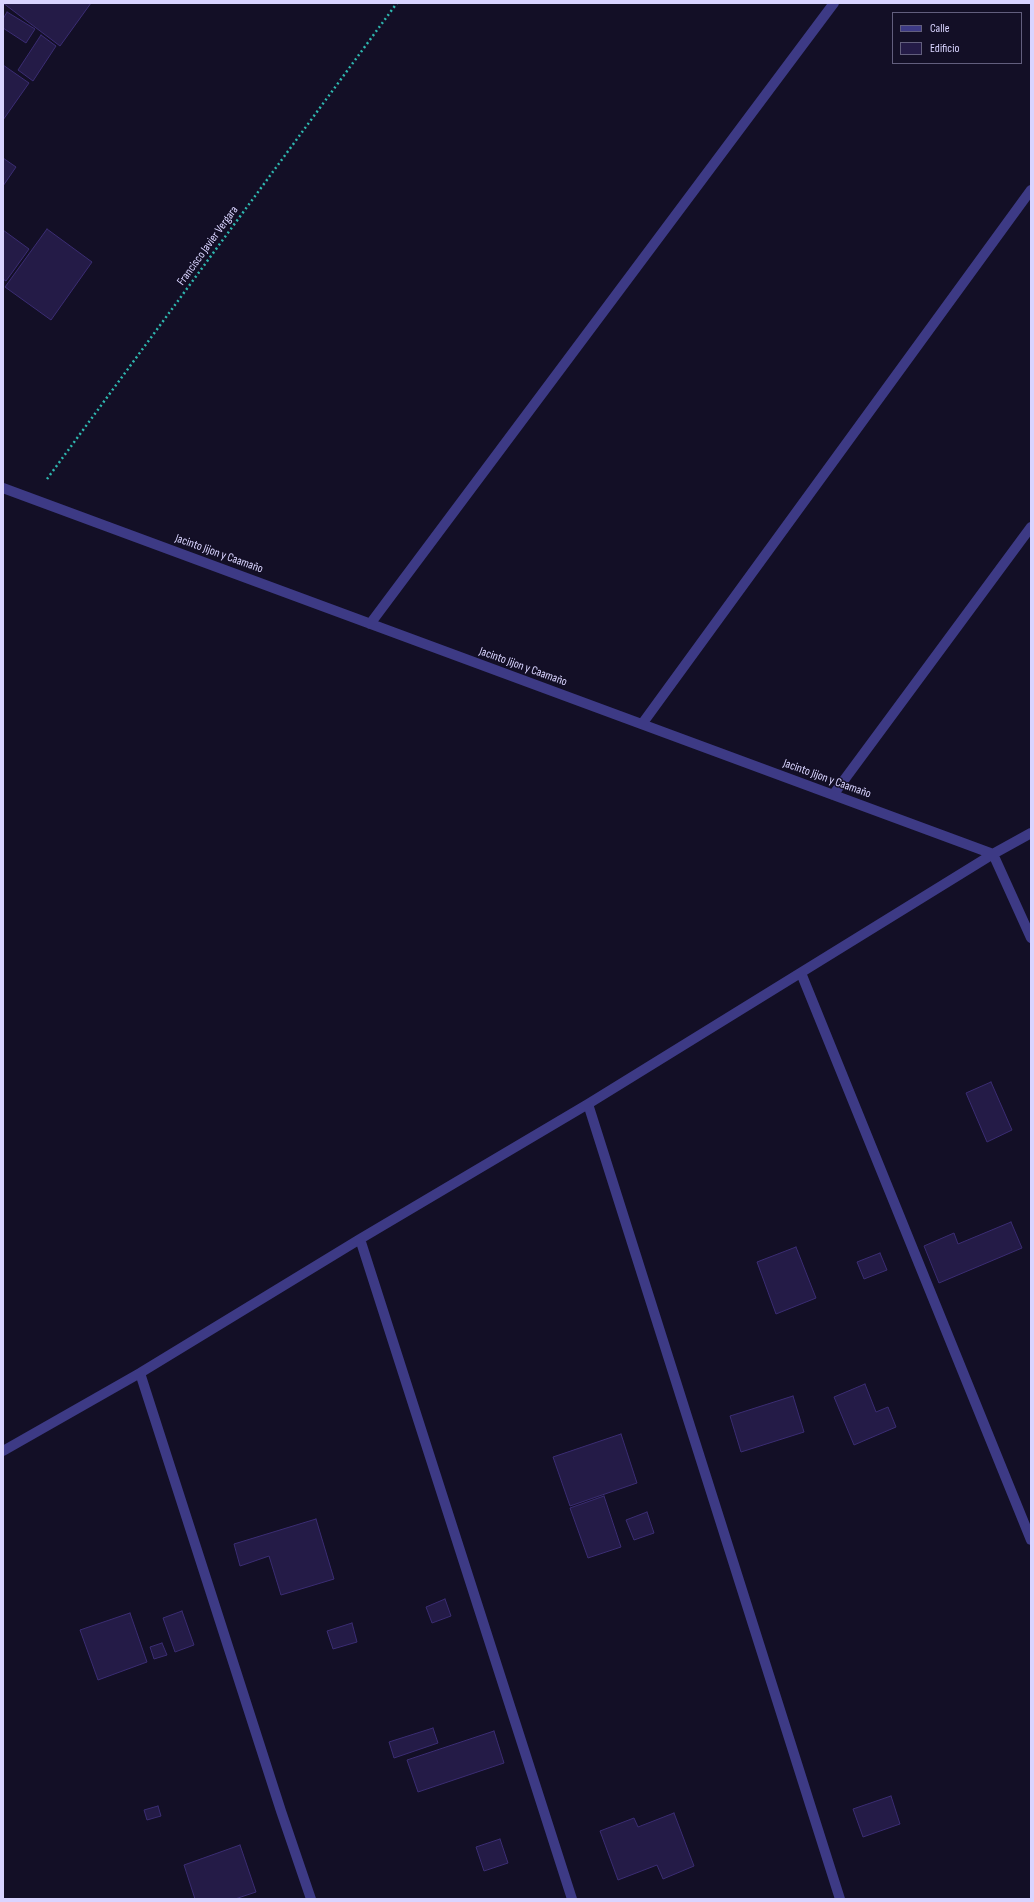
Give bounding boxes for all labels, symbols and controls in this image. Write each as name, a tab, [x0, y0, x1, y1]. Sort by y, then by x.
legend	[892, 12, 1022, 64]
text: Calle	[930, 21, 950, 36]
text: Edificio	[930, 41, 959, 56]
street label: Francisco Javier Vergara	[174, 203, 242, 289]
street label: Jacinto Jijon y Caamaño	[173, 531, 265, 577]
street label: Jacinto Jijon y Caamaño	[477, 644, 569, 690]
street label: Jacinto Jijon y Caamaño	[781, 756, 873, 802]

